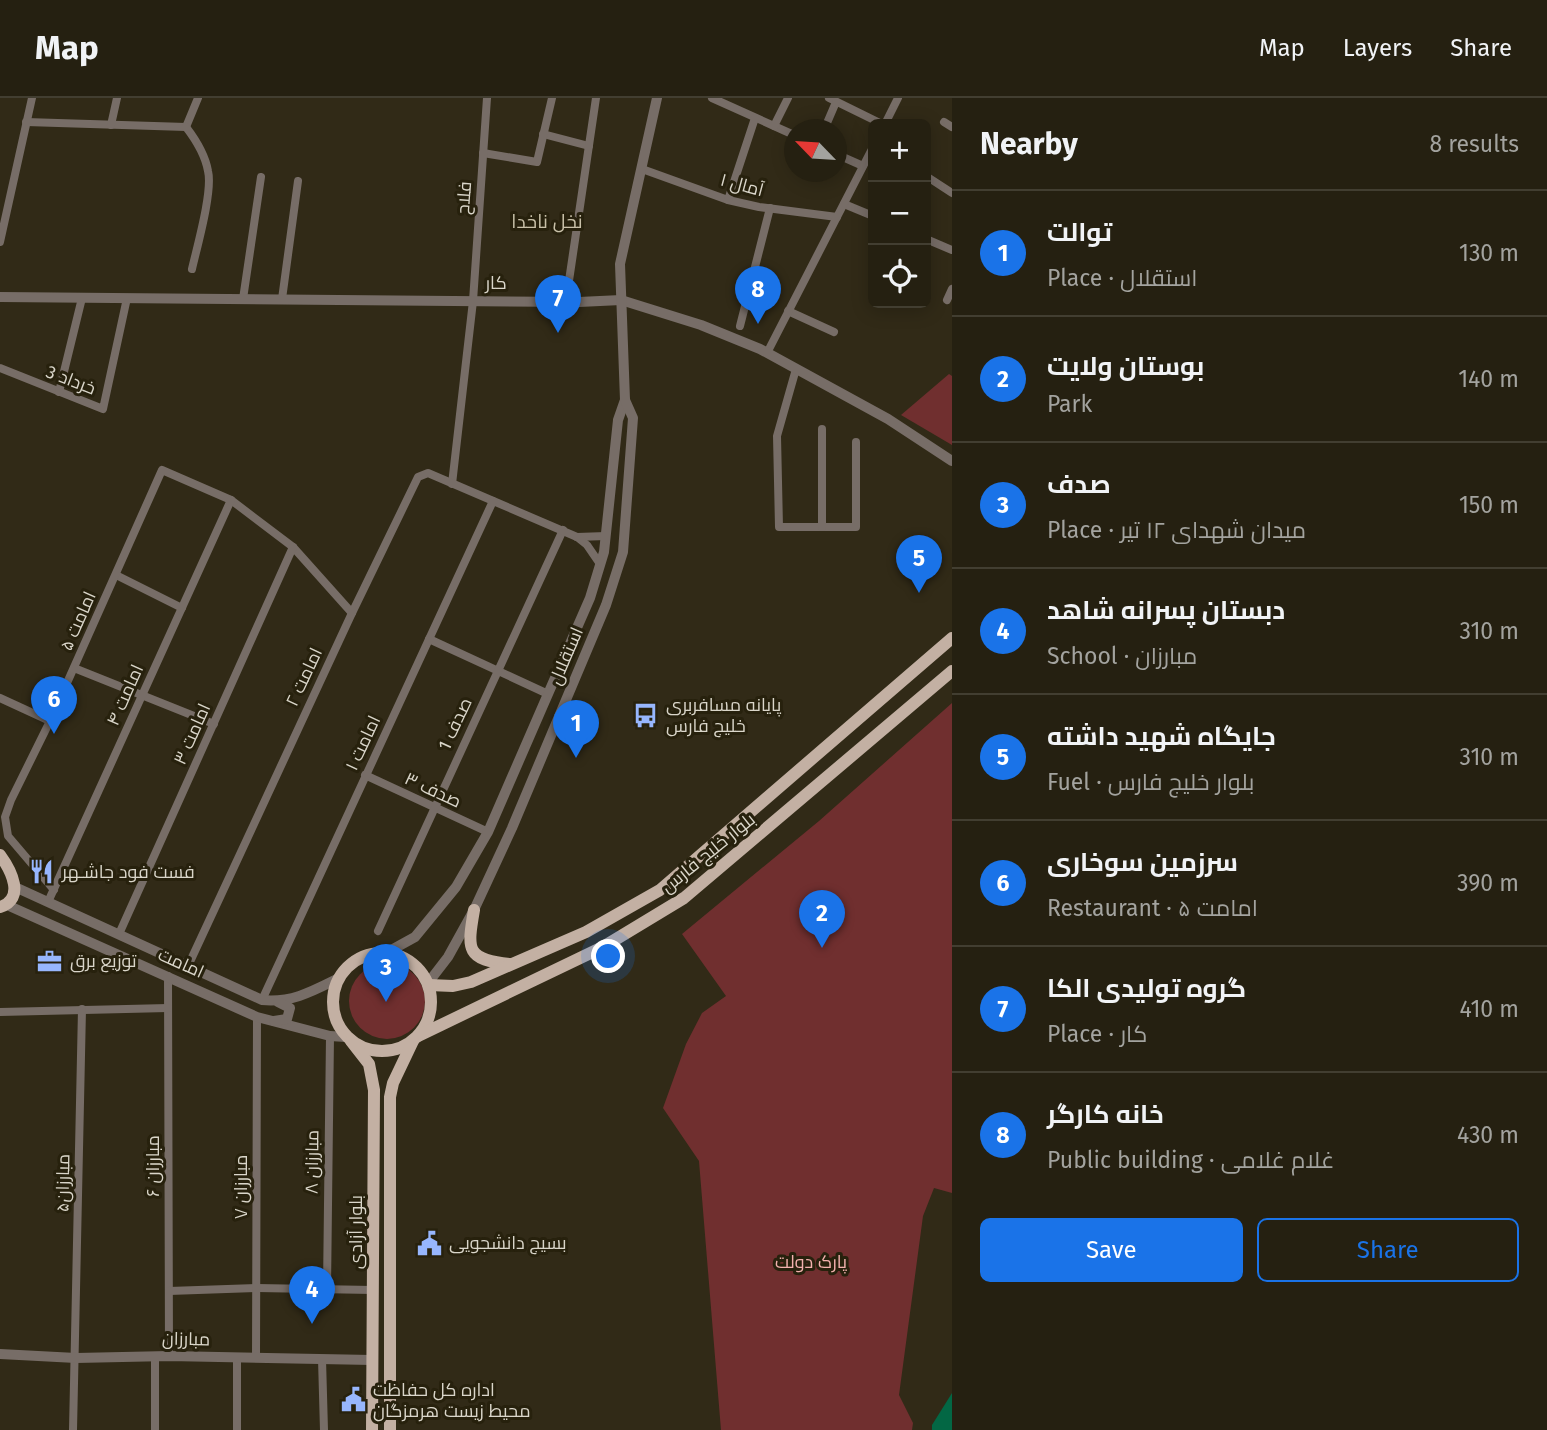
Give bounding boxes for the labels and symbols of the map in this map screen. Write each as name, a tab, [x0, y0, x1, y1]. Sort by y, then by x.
north arrow	[784, 119, 847, 182]
street label: آمال ۱	[718, 169, 766, 201]
street label: فلاح	[452, 181, 477, 216]
district label: نخل ناخدا	[511, 210, 583, 233]
pin: 8	[735, 266, 781, 324]
street label: کار	[484, 272, 507, 294]
pin: 7	[535, 275, 581, 333]
street label: خرداد 3	[43, 361, 99, 399]
pin: 5	[896, 535, 942, 593]
street label: امامت ۵	[55, 588, 101, 654]
street label: استقلال	[544, 624, 588, 688]
street label: امامت ۲	[281, 644, 327, 710]
street label: امامت ۴	[102, 661, 148, 729]
pin: 6	[31, 676, 77, 734]
street label: صدف 1	[433, 694, 477, 754]
place label: پایانه مسافربری خلیج فارس	[666, 694, 781, 738]
street label: امامت ۳	[169, 700, 215, 768]
pin: 1	[553, 700, 599, 758]
bus stop icon: پایانه مسافربری خلیج فارس	[632, 701, 660, 729]
street label: امامت ۱	[341, 712, 385, 774]
street label: صدف ۳	[401, 767, 465, 813]
street label: بلوار خلیج فارس	[656, 808, 760, 898]
restaurant icon: فست فود جاشـهر	[28, 858, 56, 886]
place label: فست فود جاشـهر	[61, 861, 195, 883]
pin: 2	[799, 890, 845, 948]
your location	[591, 939, 625, 973]
street label: امامت	[155, 943, 207, 983]
pin: 3	[363, 944, 409, 1002]
office icon: توزیع برق	[36, 947, 64, 975]
place label: توزیع برق	[70, 950, 137, 973]
street label: مبارزان ۸	[300, 1130, 324, 1194]
street label: مبارزان ۶	[142, 1135, 164, 1197]
street label: مبارزان۵	[51, 1154, 75, 1212]
street label: مبارزان ۷	[230, 1155, 252, 1219]
street label: بلوار آزادی	[345, 1195, 367, 1269]
public building icon: بسیج دانشجویی	[415, 1229, 443, 1257]
place label: بسیج دانشجویی	[449, 1232, 566, 1255]
park label: پارک دولت	[775, 1251, 847, 1274]
pin: 4	[289, 1266, 335, 1324]
street label: مبارزان	[162, 1328, 210, 1350]
place label: اداره کل حفاظت محیط زیست هرمزگان	[373, 1379, 530, 1422]
public building icon: اداره کل حفاظت محیط زیست هرمزگان	[339, 1386, 367, 1414]

